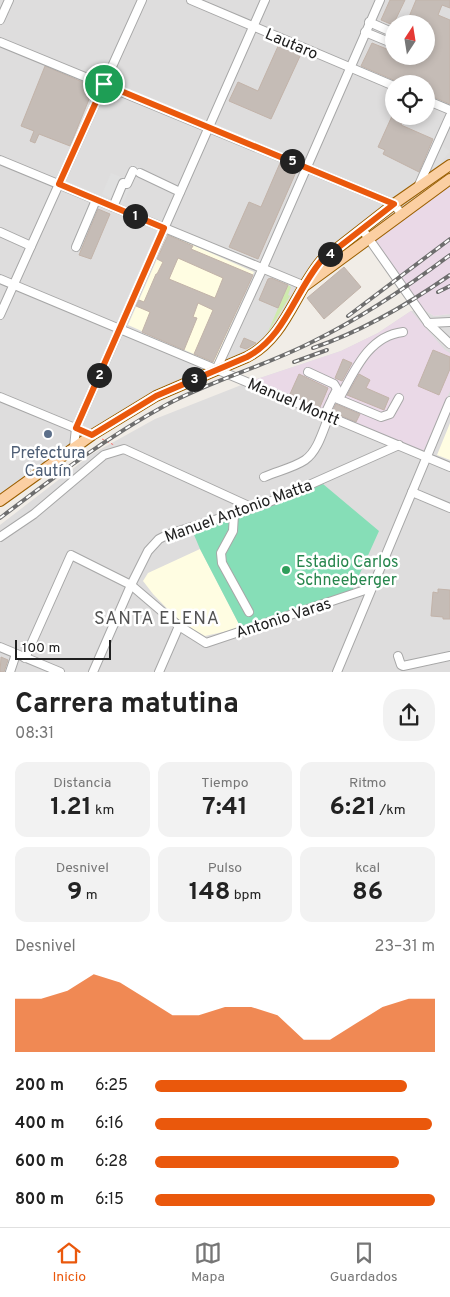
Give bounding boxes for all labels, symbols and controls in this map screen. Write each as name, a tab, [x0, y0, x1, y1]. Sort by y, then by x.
north arrow	[385, 15, 435, 65]
map controls	[385, 15, 435, 125]
street label: Lautaro	[262, 25, 321, 65]
pin	[83, 63, 125, 105]
icon: arrive	[90, 70, 118, 98]
button: locate	[385, 75, 435, 125]
pin: 5	[280, 148, 304, 174]
text: 5	[288, 153, 297, 170]
pin: 1	[122, 204, 148, 228]
text: 1	[133, 208, 138, 225]
pin: 4	[318, 242, 342, 266]
text: 4	[326, 246, 335, 263]
pin: 2	[86, 362, 112, 388]
pin: 3	[182, 366, 206, 392]
text: 2	[95, 367, 104, 384]
text: 3	[190, 371, 199, 388]
street label: Manuel Montt	[244, 375, 342, 431]
marker: Prefectura Cautín	[42, 428, 54, 440]
place label: Prefectura Cautín	[11, 444, 85, 482]
street label: Manuel Antonio Matta	[162, 476, 315, 548]
place label: Estadio Carlos Schneeberger	[296, 553, 399, 591]
marker: Estadio Carlos Schneeberger	[280, 564, 292, 576]
street label: Antonio Varas	[233, 594, 334, 644]
district label: SANTA ELENA	[94, 608, 220, 631]
scale bar	[15, 637, 111, 660]
text: 100 m	[22, 640, 60, 657]
text: Carrera matutina	[15, 687, 239, 723]
button: share	[383, 689, 435, 741]
text: 08:31	[15, 724, 54, 744]
text: Distancia	[53, 775, 111, 792]
text: Tiempo	[201, 775, 249, 792]
text: Ritmo	[349, 775, 386, 792]
text: 1.21	[50, 792, 92, 824]
text: 7:41	[202, 792, 248, 824]
text: 6:21	[330, 792, 376, 824]
text: km	[92, 802, 114, 819]
text: /km	[376, 802, 406, 819]
text: Desnivel	[56, 860, 109, 877]
text: Pulso	[208, 860, 242, 877]
text: kcal	[355, 860, 380, 877]
text: 9	[67, 877, 82, 909]
text: 148	[189, 877, 231, 909]
text: 86	[352, 877, 383, 909]
text: m	[82, 887, 98, 904]
text: bpm	[231, 887, 261, 904]
text: Desnivel	[15, 937, 76, 957]
text: 23–31 m	[375, 937, 435, 957]
text: 200 m	[15, 1076, 64, 1096]
text: 6:25	[95, 1076, 128, 1096]
text: 400 m	[15, 1114, 64, 1134]
text: 6:16	[95, 1114, 124, 1134]
text: 600 m	[15, 1152, 64, 1172]
text: 6:28	[95, 1152, 128, 1172]
text: 800 m	[15, 1190, 64, 1210]
text: 6:15	[95, 1190, 124, 1210]
tab: Inicio	[52, 1239, 86, 1286]
tab: Mapa	[191, 1239, 225, 1286]
tab: Guardados	[330, 1239, 398, 1286]

